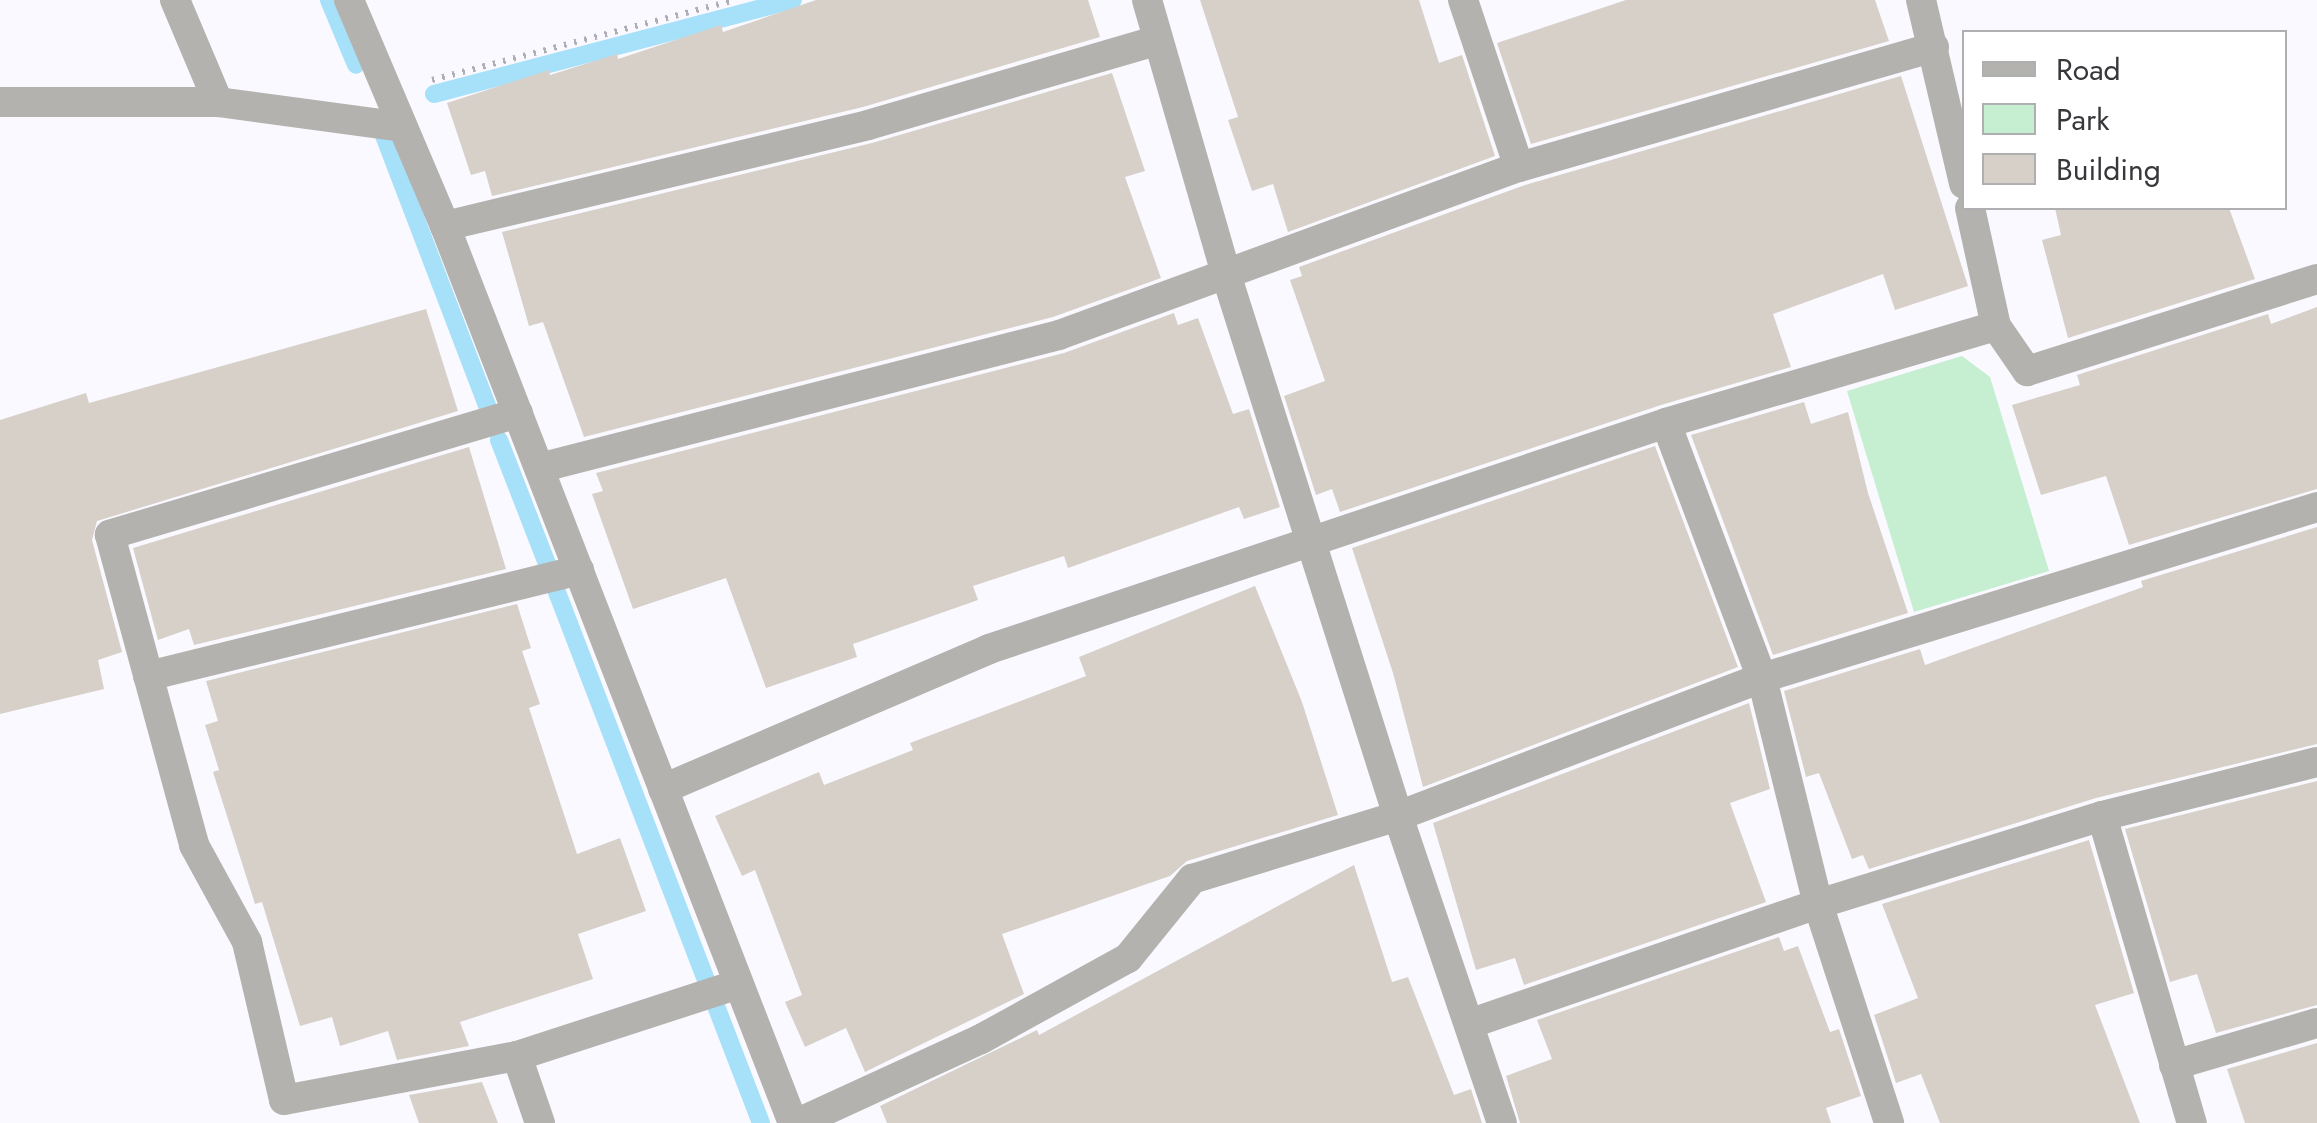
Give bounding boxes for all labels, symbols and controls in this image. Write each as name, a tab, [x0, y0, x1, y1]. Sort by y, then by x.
legend	[1962, 30, 2287, 210]
text: Road	[2056, 48, 2121, 91]
text: Park	[2056, 98, 2109, 141]
text: Building	[2056, 148, 2161, 191]

